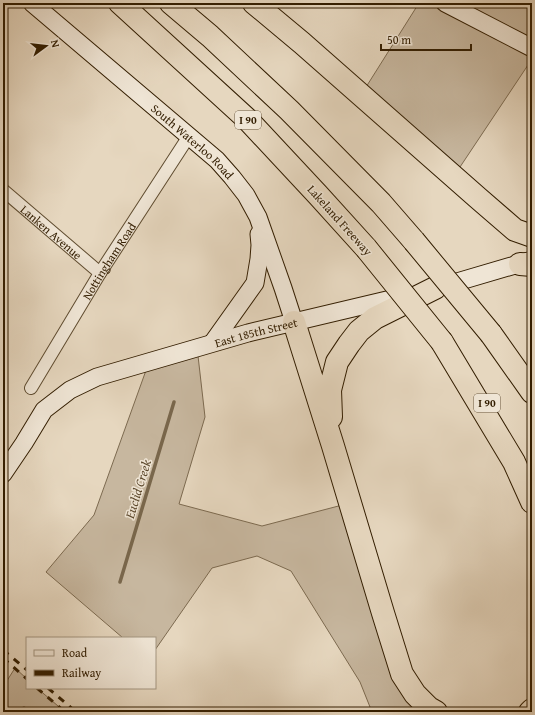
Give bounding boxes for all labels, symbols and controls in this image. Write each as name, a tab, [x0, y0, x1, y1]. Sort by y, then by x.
north arrow	[26, 26, 66, 66]
scale bar	[381, 26, 471, 52]
text: 50 m	[387, 31, 411, 48]
text: N	[47, 38, 65, 50]
street label: South Waterloo Road	[148, 99, 238, 183]
road number: I 90	[235, 111, 261, 129]
street label: Lakeland Freeway	[304, 181, 376, 259]
street label: Lanken Avenue	[17, 200, 86, 263]
street label: Nottingham Road	[78, 218, 140, 303]
street label: East 185th Street	[213, 313, 300, 351]
road number: I 90	[474, 394, 500, 412]
water label: Euclid Creek	[120, 457, 156, 522]
legend	[26, 637, 156, 689]
text: Road	[62, 644, 88, 661]
text: Railway	[62, 664, 101, 681]

